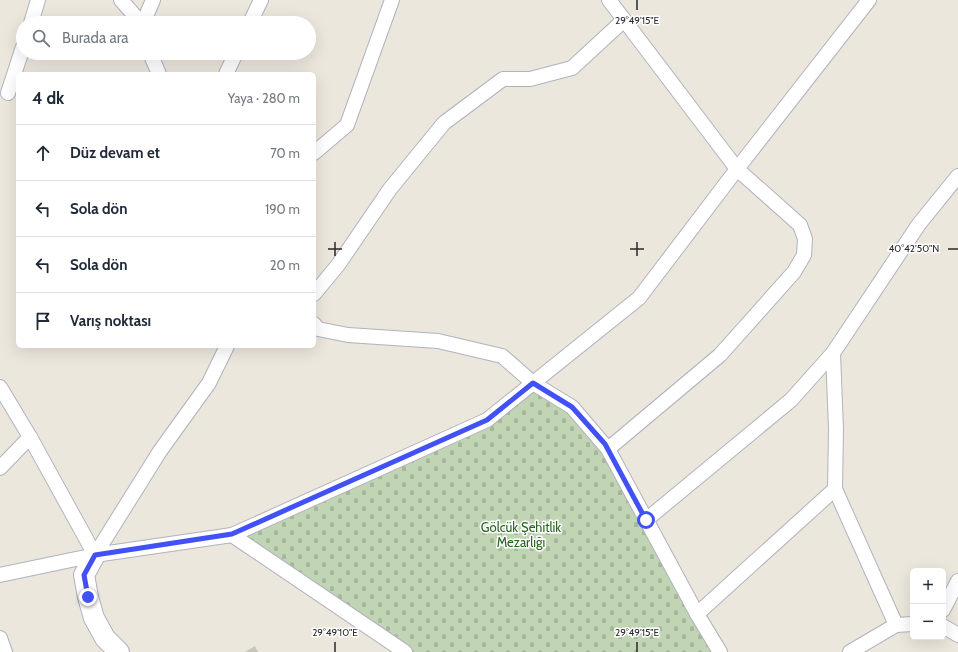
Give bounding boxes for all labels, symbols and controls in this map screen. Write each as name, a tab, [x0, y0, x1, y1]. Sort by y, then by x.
text: 29°49'15"E	[615, 14, 660, 27]
search box	[16, 16, 316, 60]
icon: search	[30, 27, 52, 49]
text: Burada ara	[62, 29, 129, 47]
text: 4 dk	[32, 88, 64, 108]
text: Yaya · 280 m	[228, 90, 300, 106]
icon: ahead	[32, 142, 54, 164]
text: Düz devam et	[70, 144, 160, 162]
text: 70 m	[270, 145, 300, 161]
icon: left	[32, 198, 54, 220]
text: Sola dön	[70, 200, 127, 218]
text: 190 m	[265, 201, 300, 217]
text: 40°42'50"N	[889, 242, 939, 255]
icon: left	[32, 254, 54, 276]
text: Sola dön	[70, 256, 127, 274]
text: 20 m	[270, 257, 300, 273]
icon: arrive	[32, 310, 54, 332]
text: Varış noktası	[70, 312, 151, 330]
route start	[637, 511, 655, 529]
park label: Gölcük Şehitlik Mezarlığı	[481, 519, 561, 550]
map controls	[910, 568, 946, 640]
button: +	[910, 568, 946, 604]
route end	[79, 588, 97, 606]
button: −	[910, 604, 946, 640]
text: 29°49'10"E	[312, 626, 358, 639]
text: 29°49'15"E	[615, 626, 660, 639]

